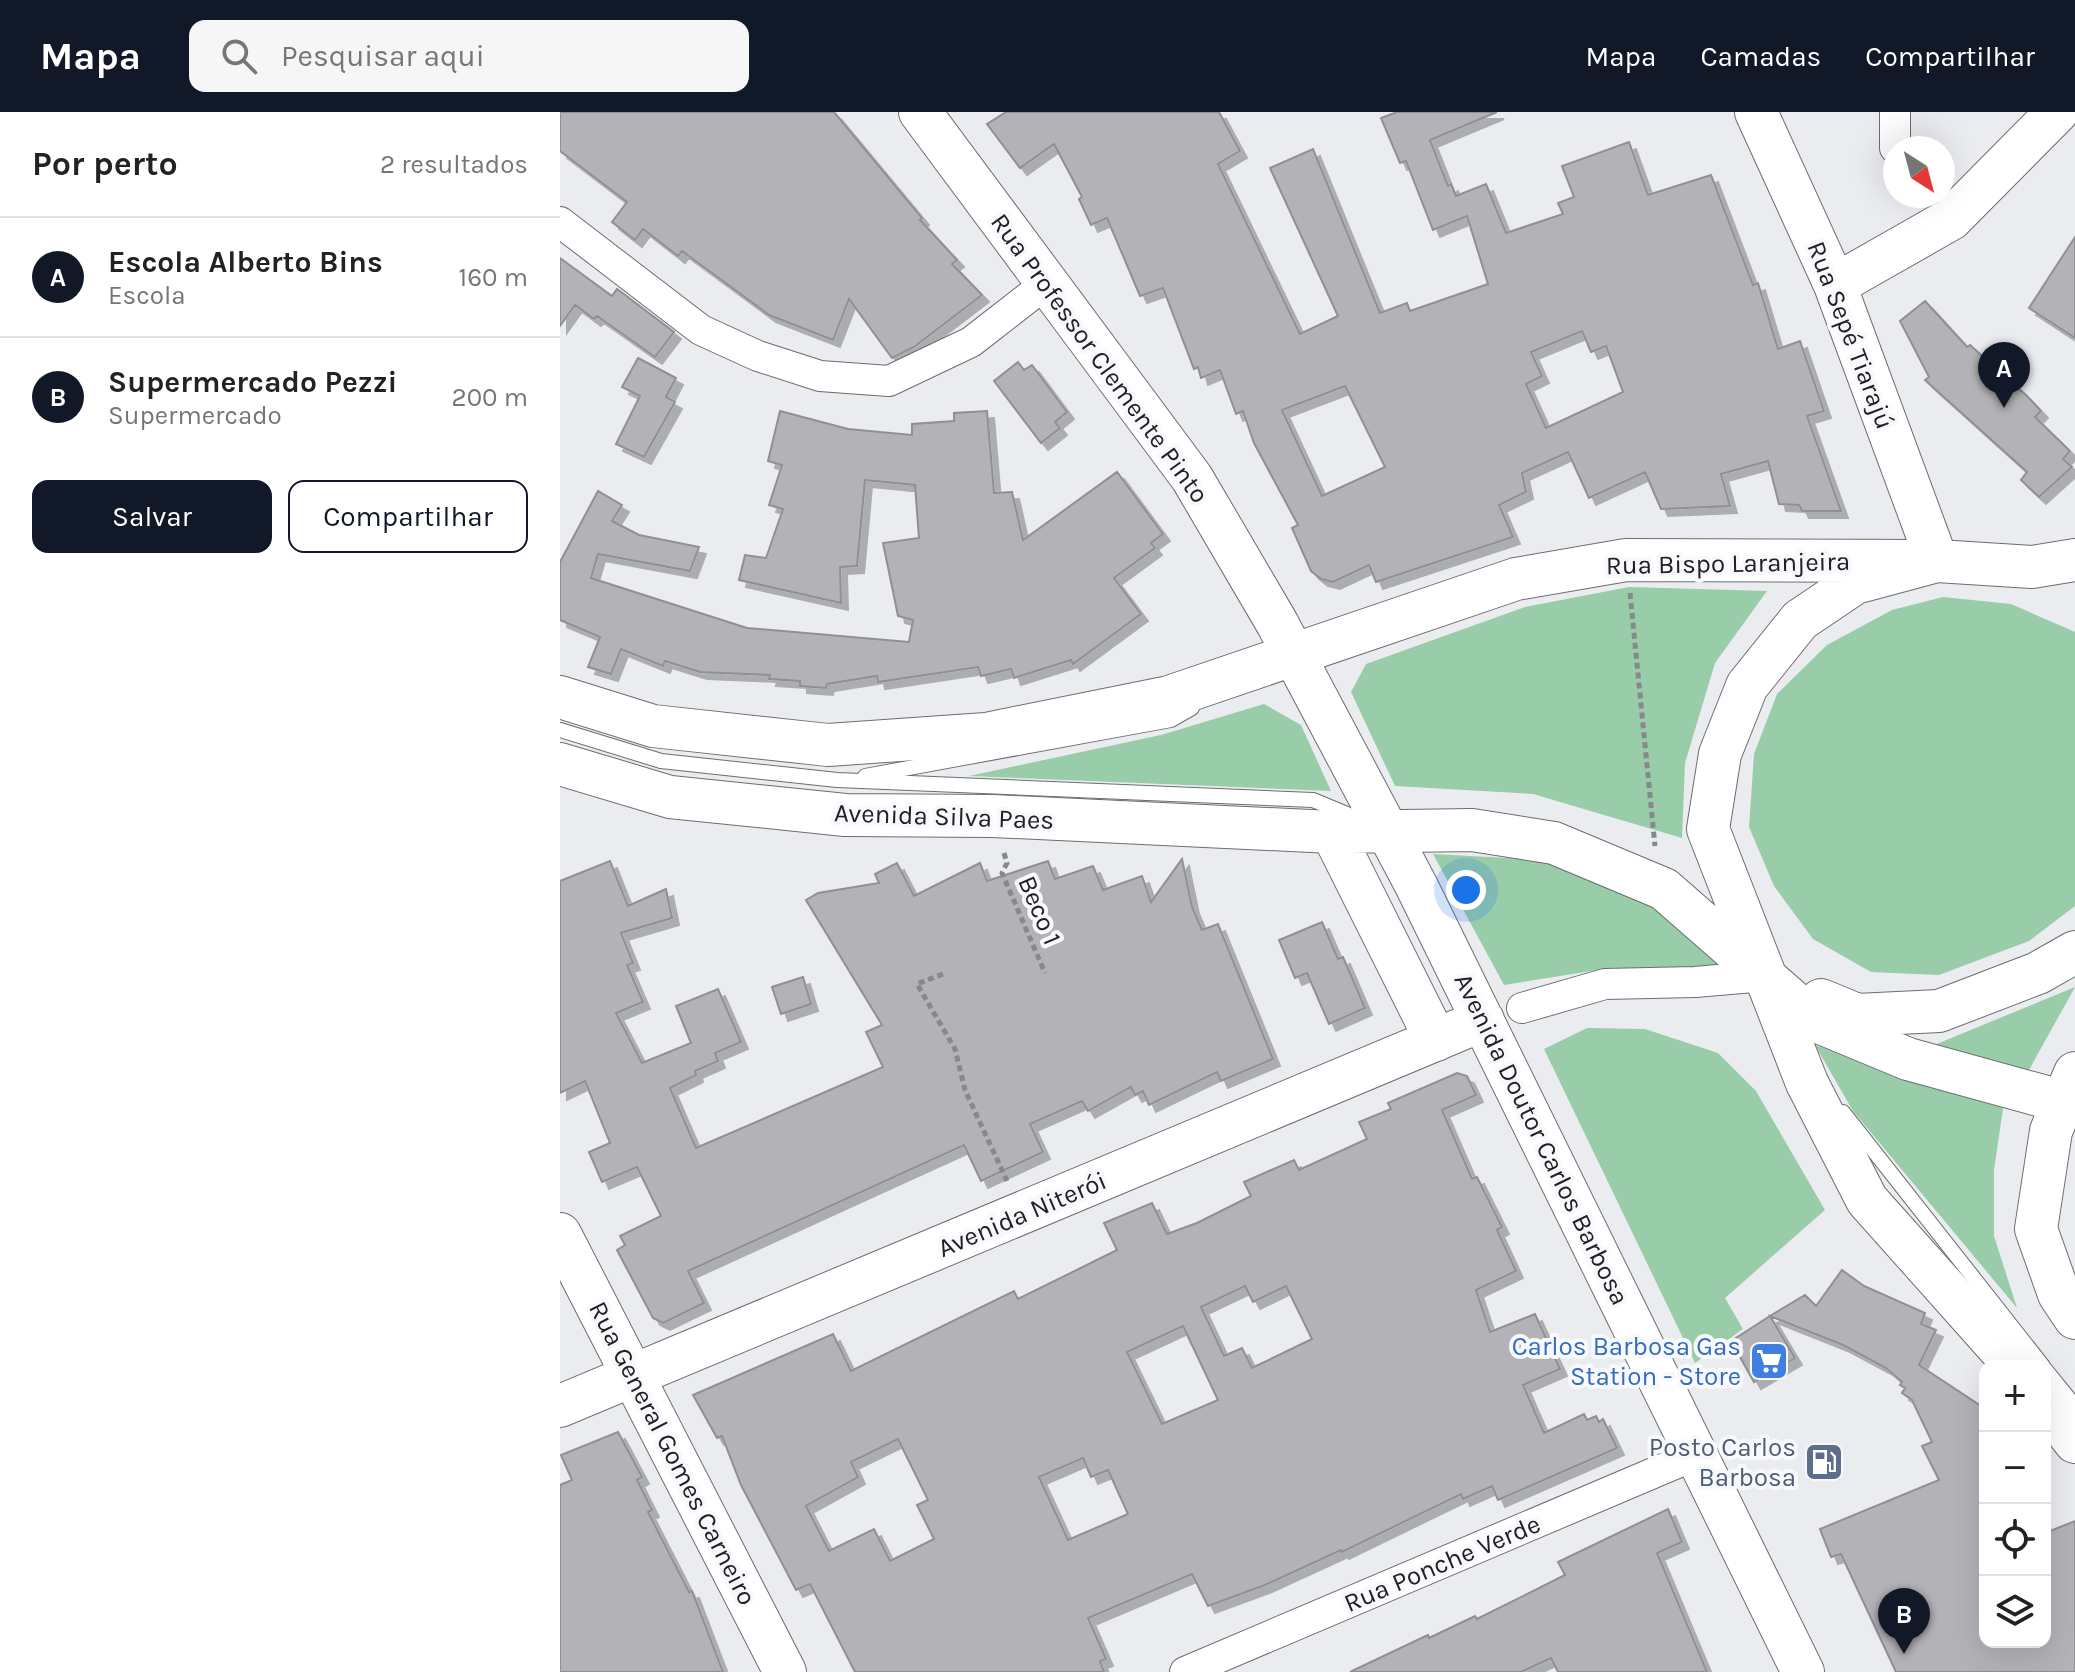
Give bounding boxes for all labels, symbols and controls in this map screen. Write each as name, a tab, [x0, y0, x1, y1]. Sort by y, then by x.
search box	[189, 20, 749, 92]
text: Mapa	[40, 34, 141, 79]
icon: search	[217, 34, 261, 78]
text: Pesquisar aqui	[281, 38, 485, 74]
text: Mapa	[1585, 40, 1656, 73]
text: Camadas	[1700, 40, 1821, 73]
text: Compartilhar	[1865, 40, 2035, 73]
north arrow	[1883, 136, 1955, 208]
text: Por perto	[32, 144, 178, 184]
text: 2 resultados	[380, 149, 528, 180]
street label: Rua Professor Clemente Pinto	[984, 207, 1215, 509]
street label: Rua Sepé Tiarajú	[1800, 237, 1901, 433]
text: Escola Alberto Bins	[108, 244, 383, 280]
text: A	[50, 262, 66, 293]
text: 160 m	[459, 262, 528, 293]
text: Escola	[108, 280, 186, 311]
pin: A	[1978, 342, 2030, 408]
text: Supermercado Pezzi	[108, 364, 397, 400]
text: B	[50, 382, 66, 413]
text: 200 m	[452, 382, 528, 413]
text: Supermercado	[108, 400, 282, 431]
button: Salvar	[32, 480, 272, 553]
button: Compartilhar	[288, 480, 528, 553]
street label: Rua Bispo Laranjeira	[1606, 546, 1850, 581]
street label: Avenida Silva Paes	[833, 797, 1055, 836]
your location	[1446, 870, 1486, 910]
street label: Beco 1	[1011, 871, 1068, 949]
street label: Avenida Doutor Carlos Barbosa	[1448, 968, 1636, 1310]
street label: Avenida Niterói	[933, 1165, 1111, 1264]
street label: Rua General Gomes Carneiro	[582, 1296, 763, 1610]
place label: Carlos Barbosa Gas Station - Store	[1512, 1331, 1741, 1392]
supermarket icon: Carlos Barbosa Gas Station - Store	[1748, 1340, 1790, 1382]
map controls	[1979, 1360, 2051, 1648]
button: +	[1979, 1360, 2051, 1432]
place label: Posto Carlos Barbosa	[1649, 1432, 1796, 1493]
button: −	[1979, 1432, 2051, 1504]
fuel station icon: Posto Carlos Barbosa	[1803, 1441, 1845, 1483]
button: locate	[1979, 1504, 2051, 1576]
street label: Rua Ponche Verde	[1339, 1508, 1545, 1619]
button: layers	[1979, 1576, 2051, 1648]
pin: B	[1878, 1588, 1930, 1654]

